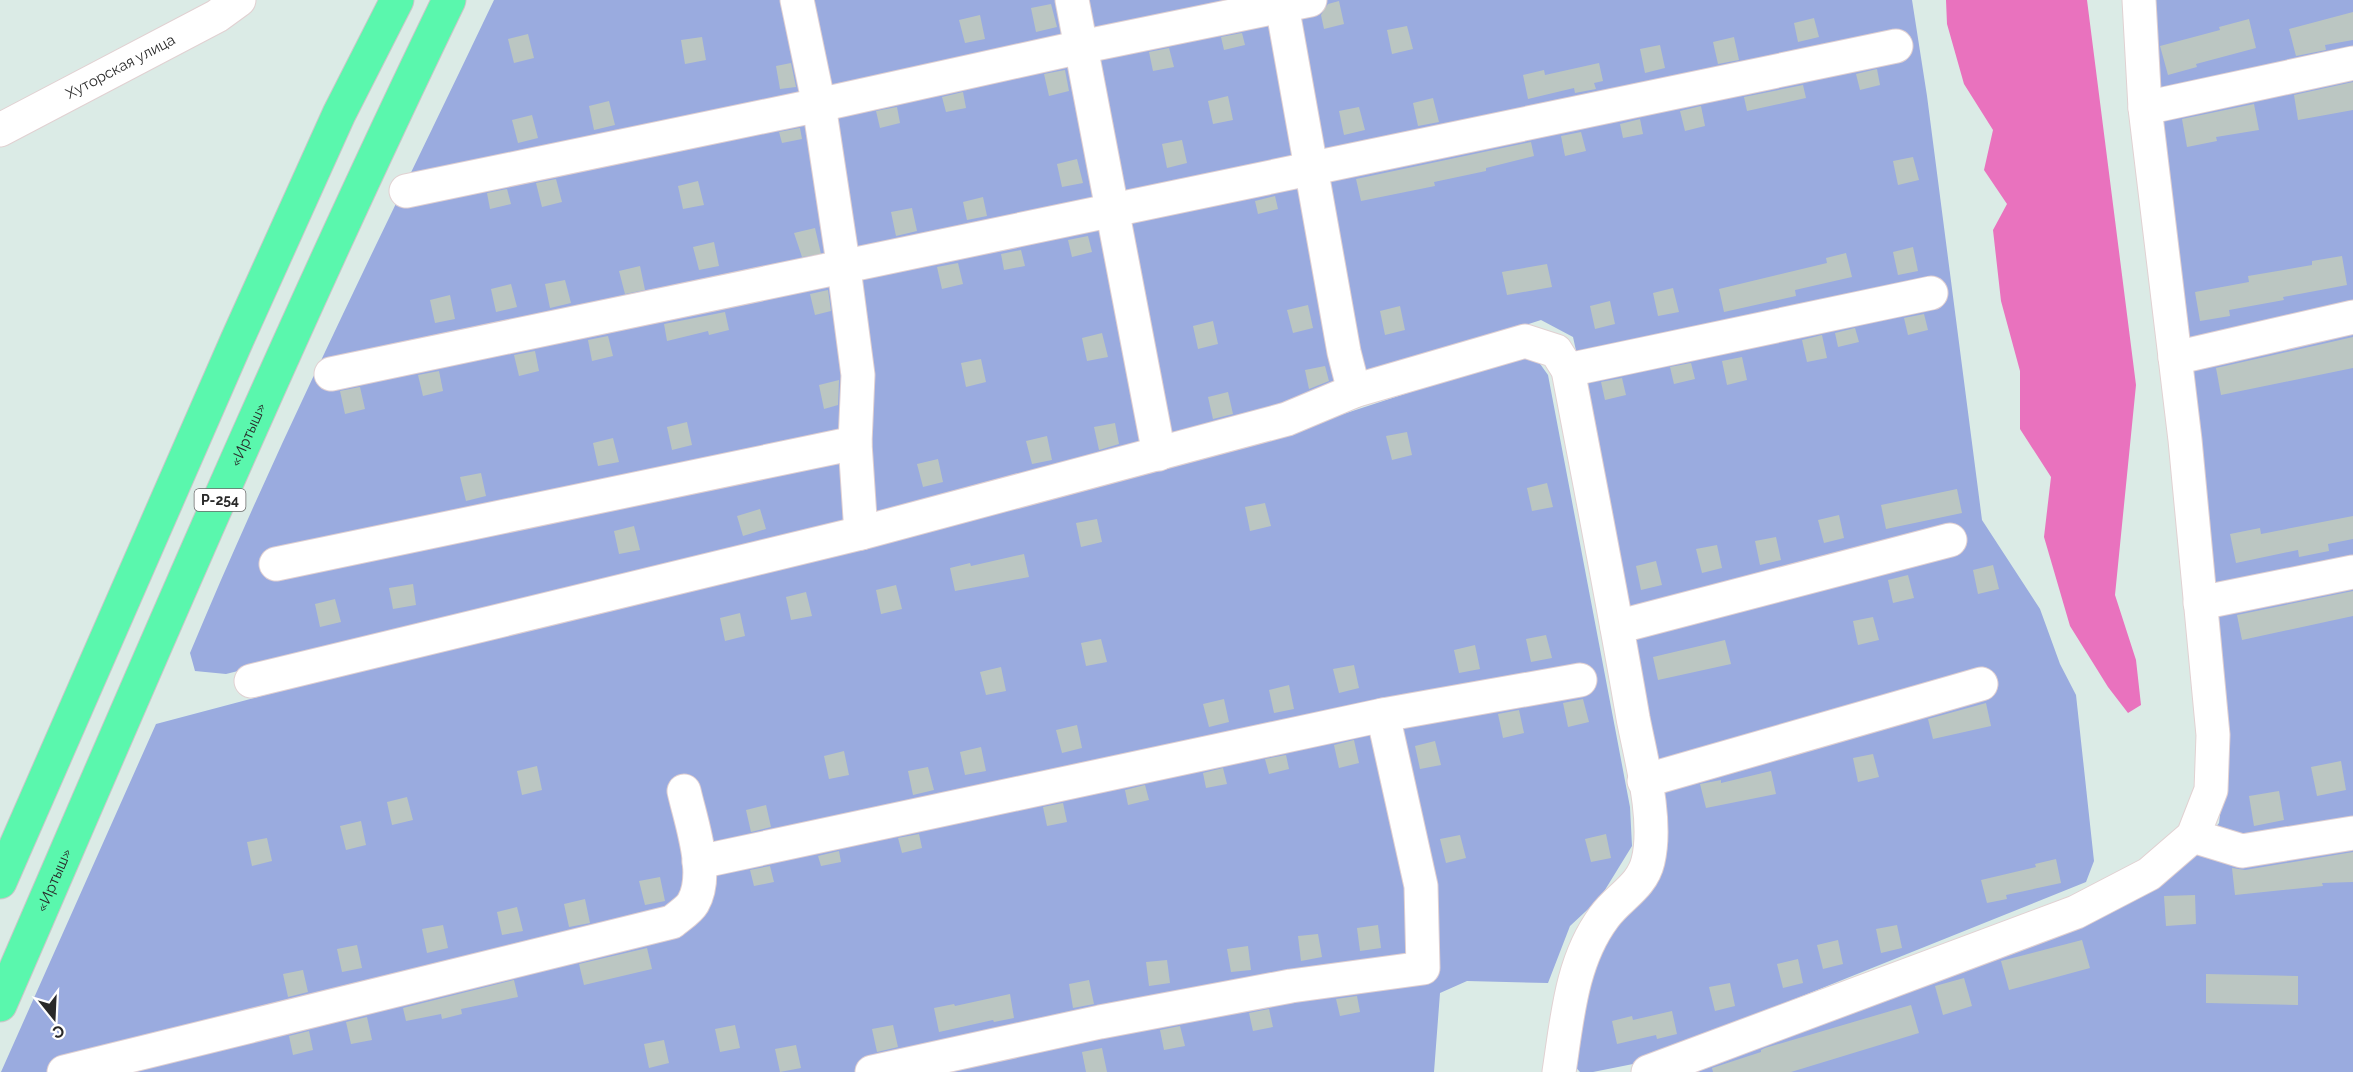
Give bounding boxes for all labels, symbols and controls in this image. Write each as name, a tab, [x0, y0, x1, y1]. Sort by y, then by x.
street label: Хуторская улица	[63, 31, 178, 103]
street label: «Иртыш»	[226, 400, 270, 469]
road number: Р-254	[194, 489, 246, 511]
street label: «Иртыш»	[32, 846, 76, 915]
north arrow	[24, 988, 84, 1048]
text: С	[50, 1021, 67, 1043]

